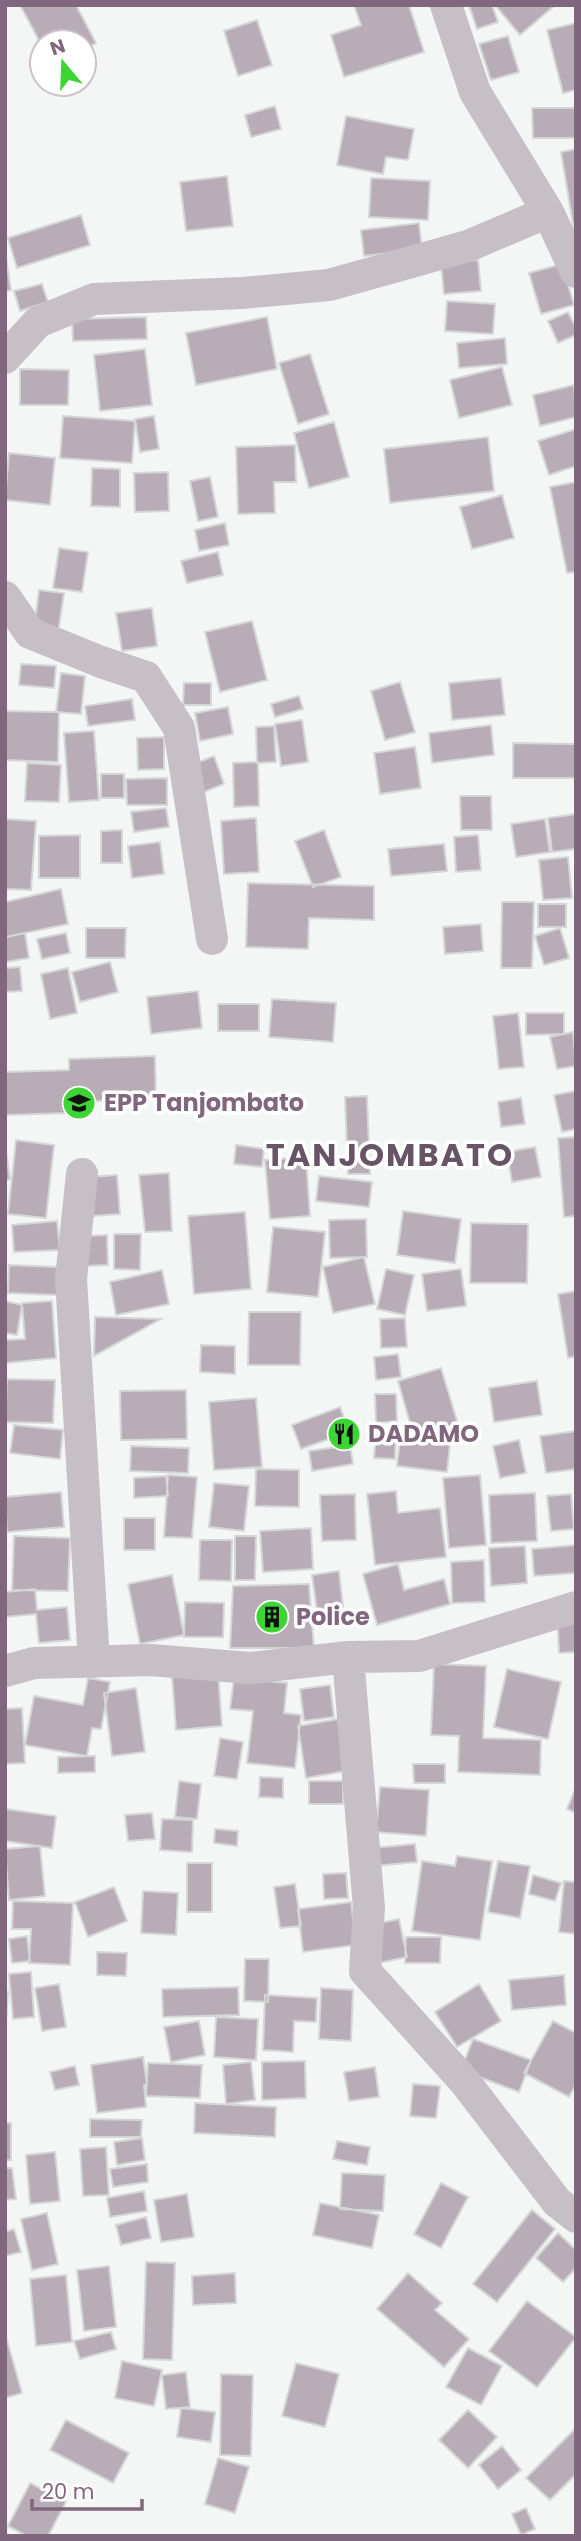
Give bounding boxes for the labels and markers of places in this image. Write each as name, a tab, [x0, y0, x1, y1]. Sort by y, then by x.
school or university icon: EPP Tanjombato	[60, 1084, 98, 1122]
place label: EPP Tanjombato	[104, 1086, 304, 1119]
restaurant icon: DADAMO	[325, 1415, 363, 1453]
place label: DADAMO	[368, 1417, 479, 1450]
building icon: Police	[253, 1598, 291, 1636]
place label: Police	[296, 1600, 370, 1633]

